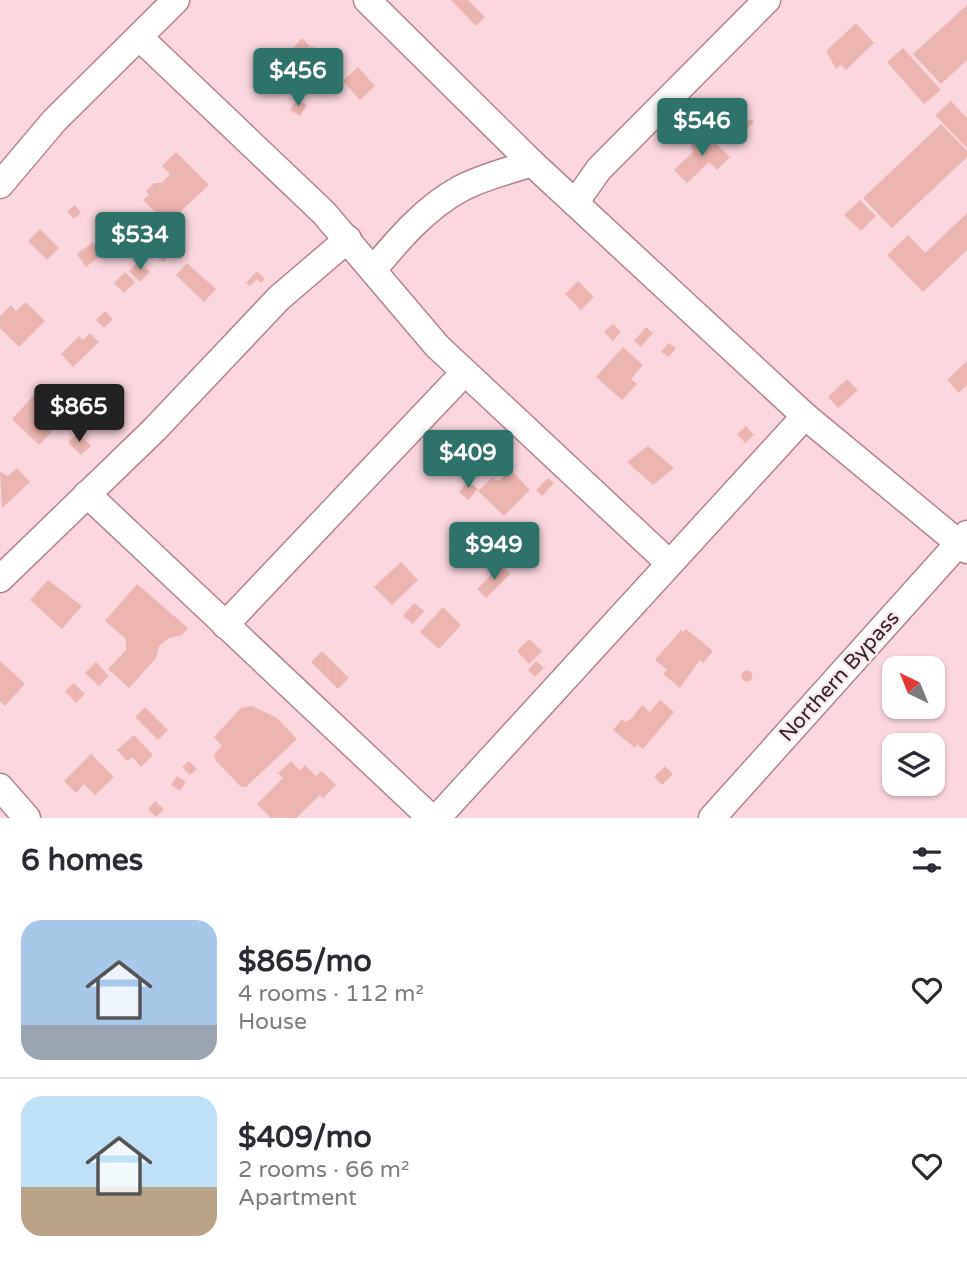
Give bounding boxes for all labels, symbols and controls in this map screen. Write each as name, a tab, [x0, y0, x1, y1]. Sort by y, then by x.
pin: $456	[257, 48, 339, 108]
text: $456	[269, 57, 327, 85]
pin: $546	[661, 99, 743, 158]
text: $546	[673, 107, 731, 135]
pin: $534	[99, 212, 181, 272]
text: $534	[111, 221, 169, 249]
pin: $865	[38, 384, 120, 444]
text: $865	[50, 393, 108, 421]
pin: $409	[427, 430, 509, 490]
text: $409	[439, 439, 497, 467]
pin: $949	[453, 522, 535, 582]
text: $949	[465, 531, 523, 559]
street label: Northern Bypass	[774, 606, 905, 747]
north arrow	[882, 656, 945, 719]
map controls	[882, 656, 945, 796]
button: layers	[882, 733, 945, 796]
icon: filters	[908, 841, 946, 879]
text: 6 homes	[21, 842, 143, 879]
text: $865/mo	[238, 943, 372, 980]
icon: home	[77, 948, 161, 1032]
icon: heart	[908, 971, 946, 1009]
text: 4 rooms · 112 m²	[238, 980, 424, 1008]
text: House	[238, 1008, 307, 1036]
text: $409/mo	[238, 1119, 372, 1156]
icon: home	[77, 1124, 161, 1208]
icon: heart	[908, 1147, 946, 1185]
text: 2 rooms · 66 m²	[238, 1156, 409, 1184]
text: Apartment	[238, 1184, 357, 1212]

